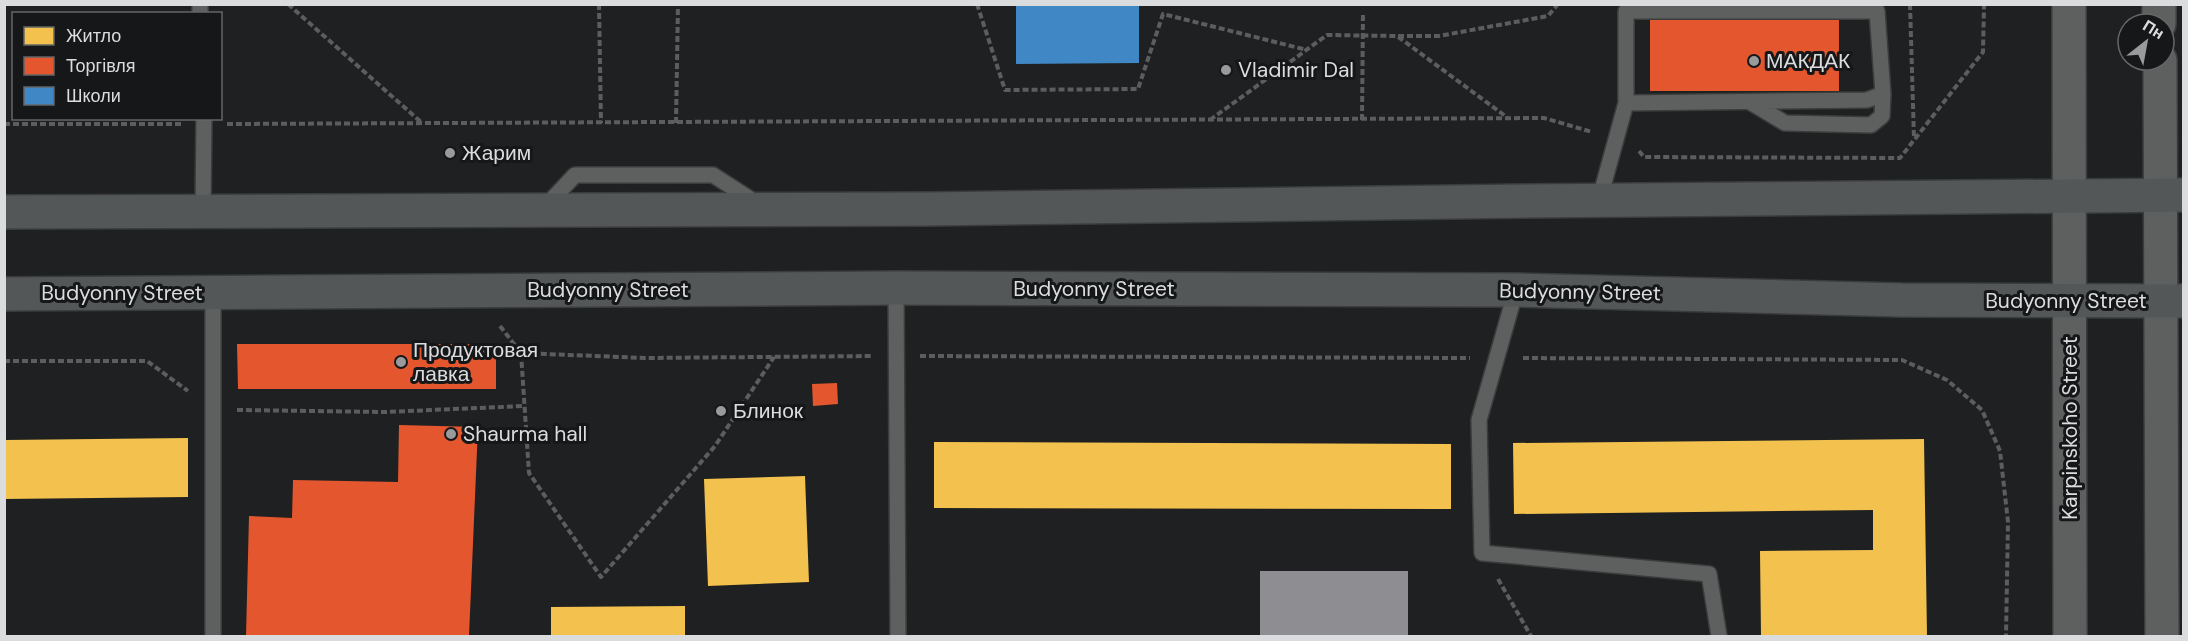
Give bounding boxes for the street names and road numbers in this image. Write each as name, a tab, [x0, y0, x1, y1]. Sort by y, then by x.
street label: Budyonny Street	[1013, 275, 1175, 303]
street label: Budyonny Street	[527, 276, 689, 304]
street label: Budyonny Street	[1499, 277, 1661, 307]
street label: Budyonny Street	[41, 279, 203, 307]
street label: Budyonny Street	[1985, 287, 2147, 315]
street label: Karpinskoho Street	[2056, 336, 2084, 520]

